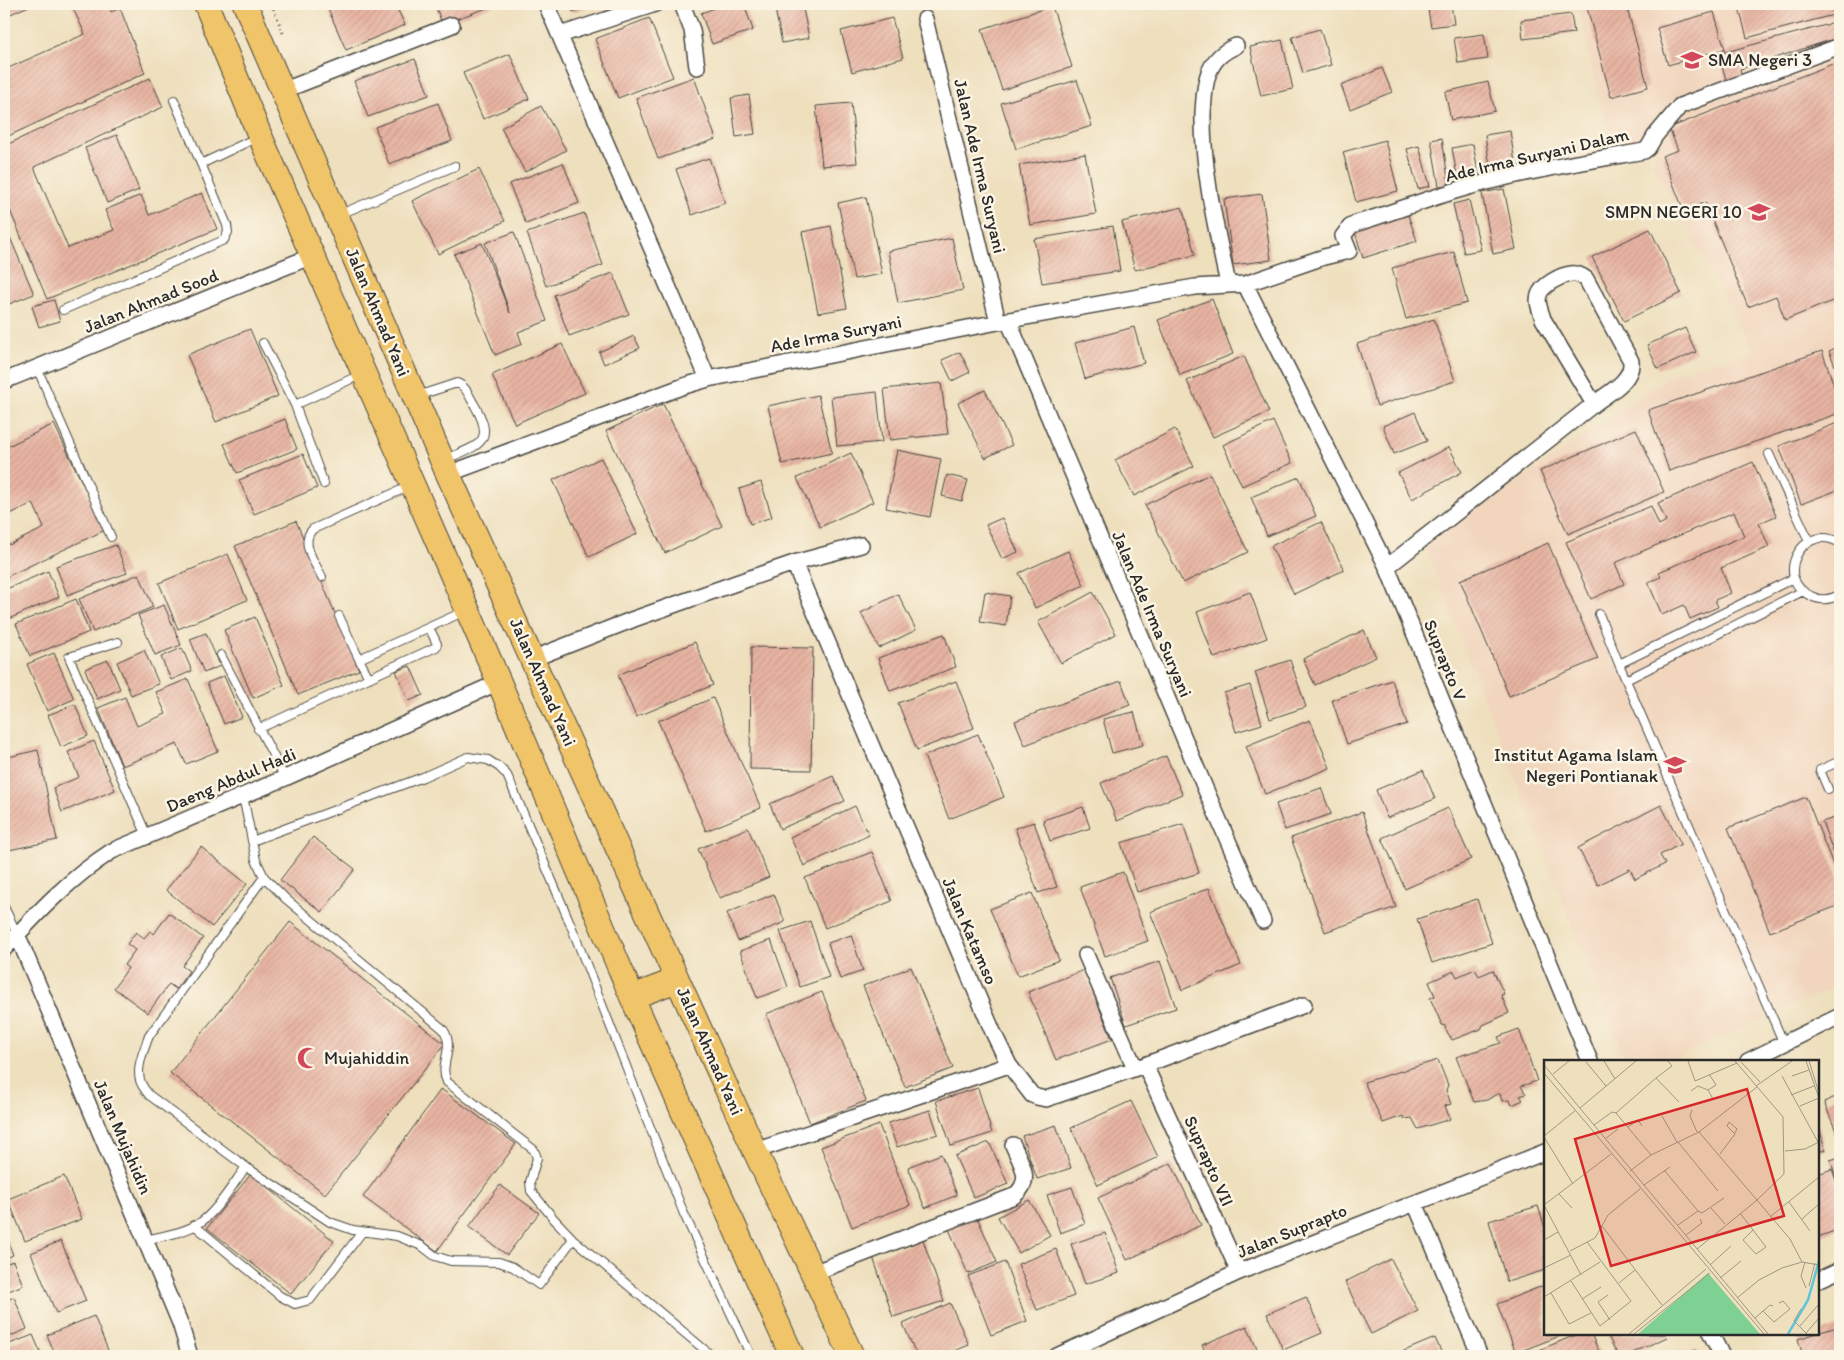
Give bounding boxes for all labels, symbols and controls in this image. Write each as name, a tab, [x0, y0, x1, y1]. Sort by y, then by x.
school or university icon: SMA Negeri 3	[1679, 47, 1705, 73]
place label: SMA Negeri 3	[1708, 49, 1812, 71]
street label: Jalan Ade Irma Suryani	[949, 77, 1011, 255]
street label: Ade Irma Suryani Dalam	[1443, 123, 1631, 187]
school or university icon: SMPN NEGERI 10	[1746, 199, 1772, 225]
place label: SMPN NEGERI 10	[1605, 201, 1742, 223]
street label: Jalan Ahmad Yani	[341, 244, 415, 380]
street label: Jalan Ahmad Sood	[81, 264, 222, 338]
street label: Ade Irma Suryani	[768, 310, 904, 358]
street label: Jalan Ade Irma Suryani	[1107, 528, 1197, 700]
street label: Jalan Ahmad Yani	[505, 615, 581, 749]
street label: Suprapto V	[1419, 616, 1471, 704]
street label: Daeng Abdul Hadi	[163, 743, 299, 817]
place label: Institut Agama Islam Negeri Pontianak	[1494, 744, 1659, 787]
school or university icon: Institut Agama Islam Negeri Pontianak	[1662, 752, 1688, 778]
street label: Jalan Katamso	[938, 874, 1002, 988]
street label: Jalan Ahmad Yani	[672, 984, 748, 1118]
mosque icon: Mujahiddin	[295, 1045, 321, 1071]
place label: Mujahiddin	[324, 1047, 410, 1069]
inset map	[1544, 1060, 1819, 1335]
street label: Jalan Mujahidin	[89, 1076, 157, 1198]
street label: Suprapto VII	[1179, 1112, 1239, 1210]
street label: Jalan Suprapto	[1234, 1199, 1350, 1263]

